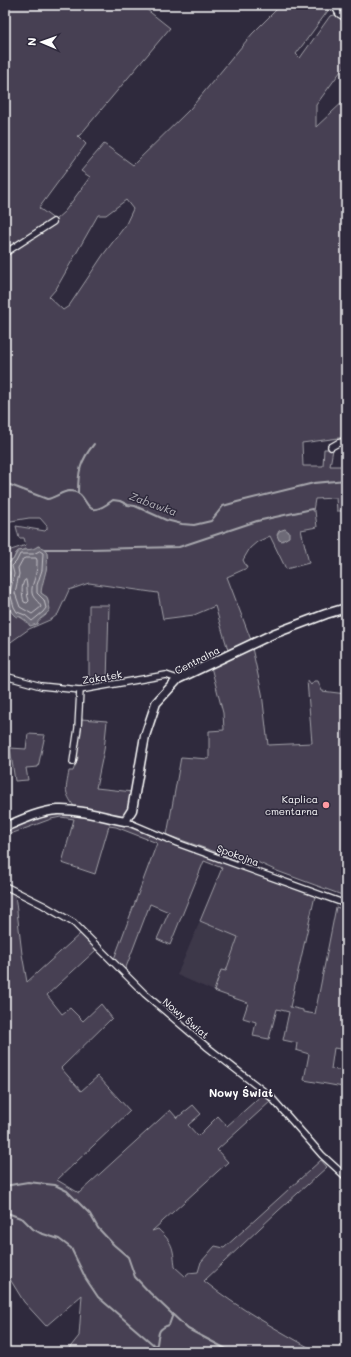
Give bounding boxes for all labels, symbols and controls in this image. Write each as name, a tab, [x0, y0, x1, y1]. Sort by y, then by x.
north arrow	[22, 22, 62, 62]
text: N	[24, 37, 39, 46]
water label: Zabawka	[127, 488, 179, 519]
street label: Centralna	[172, 643, 222, 677]
street label: Zakątek	[81, 667, 123, 687]
place label: Kaplica cmentarna	[265, 792, 318, 818]
marker: Kaplica cmentarna	[321, 800, 331, 810]
street label: Spokojna	[215, 841, 261, 869]
street label: Nowy Świat	[160, 994, 212, 1042]
district label: Nowy Świat	[209, 1085, 273, 1100]

